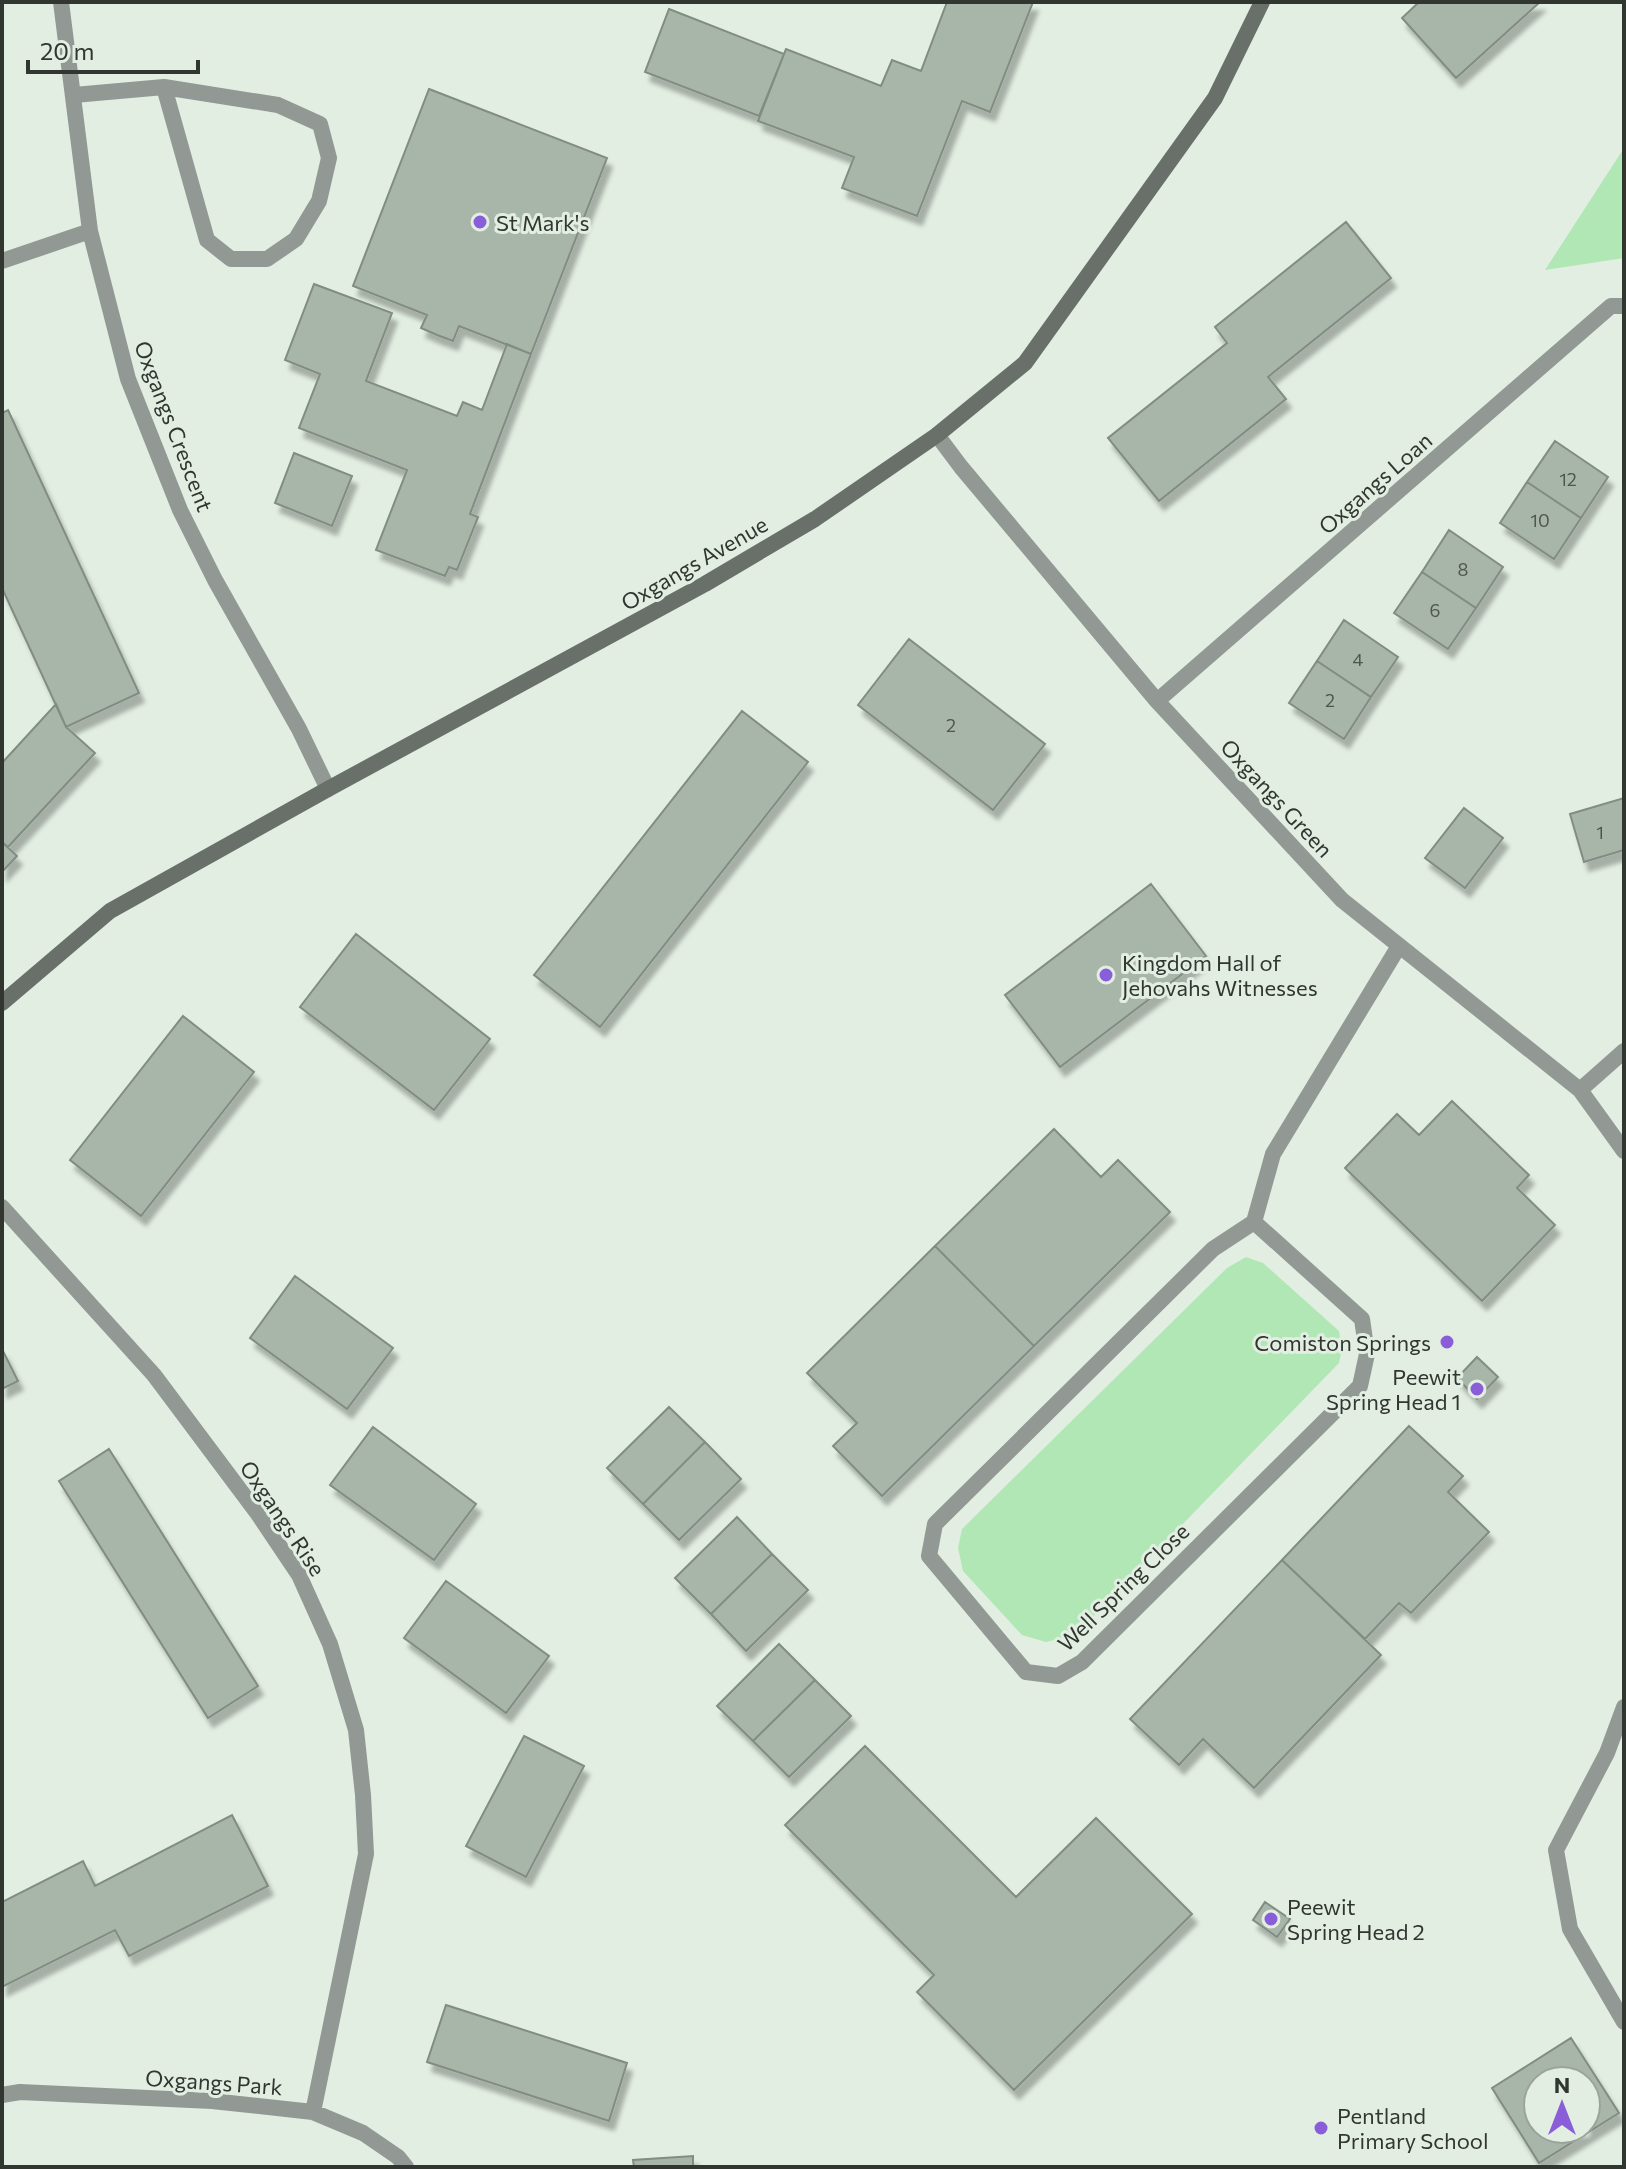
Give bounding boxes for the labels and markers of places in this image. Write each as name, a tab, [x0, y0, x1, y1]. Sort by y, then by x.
place label: St Mark's	[496, 209, 589, 236]
marker: St Mark's	[471, 213, 489, 231]
place label: Kingdom Hall of Jehovahs Witnesses	[1122, 949, 1318, 1001]
marker: Kingdom Hall of Jehovahs Witnesses	[1097, 966, 1115, 984]
place label: Comiston Springs	[1254, 1329, 1431, 1356]
marker: Comiston Springs	[1438, 1333, 1456, 1351]
place label: Peewit Spring Head 1	[1326, 1363, 1461, 1415]
marker: Peewit Spring Head 1	[1468, 1380, 1486, 1398]
place label: Peewit Spring Head 2	[1287, 1893, 1425, 1945]
marker: Peewit Spring Head 2	[1262, 1910, 1280, 1928]
place label: Pentland Primary School	[1337, 2102, 1489, 2154]
marker: Pentland Primary School	[1312, 2119, 1330, 2137]

